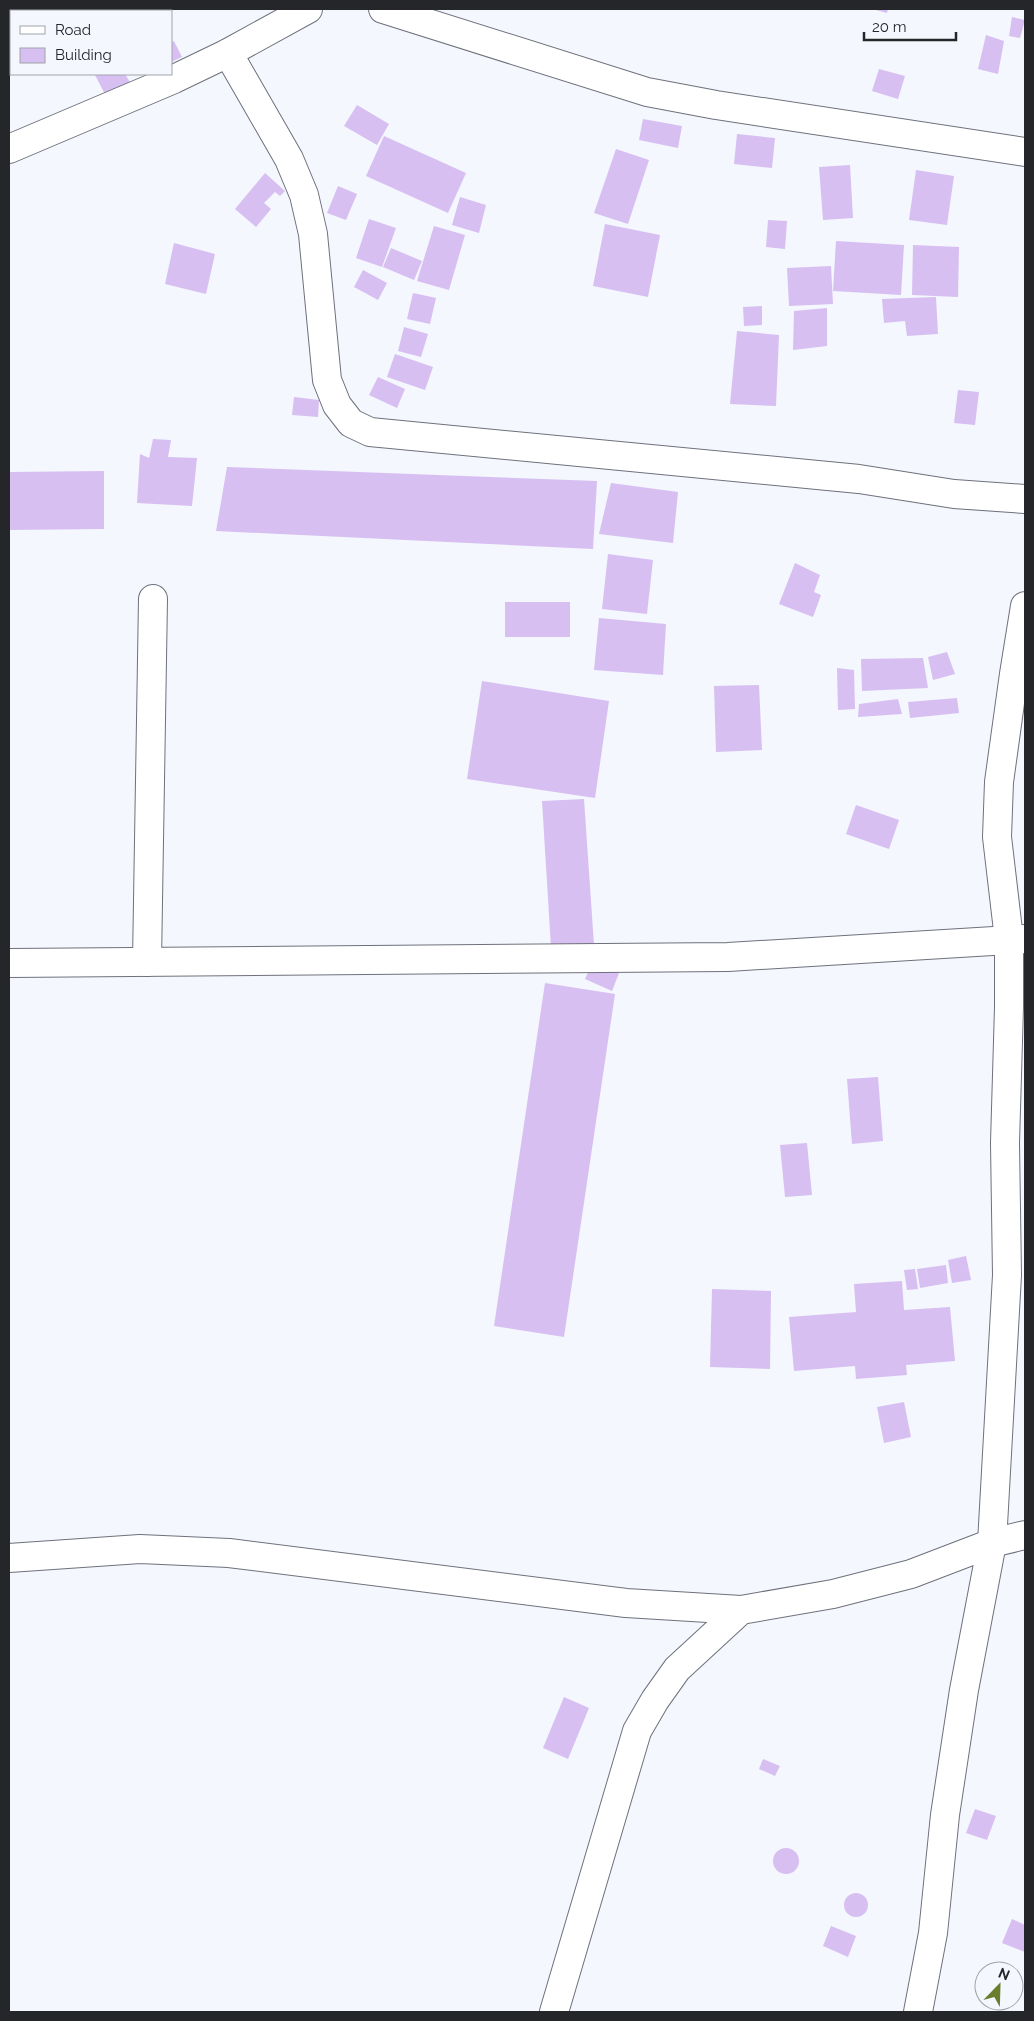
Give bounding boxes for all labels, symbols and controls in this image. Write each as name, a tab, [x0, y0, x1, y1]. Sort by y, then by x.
legend	[10, 10, 172, 75]
scale bar	[864, 10, 956, 42]
text: 20 m	[872, 18, 907, 36]
text: Road	[55, 21, 91, 39]
text: Building	[55, 46, 112, 64]
north arrow	[974, 1961, 1024, 2011]
text: N	[996, 1965, 1012, 1983]

